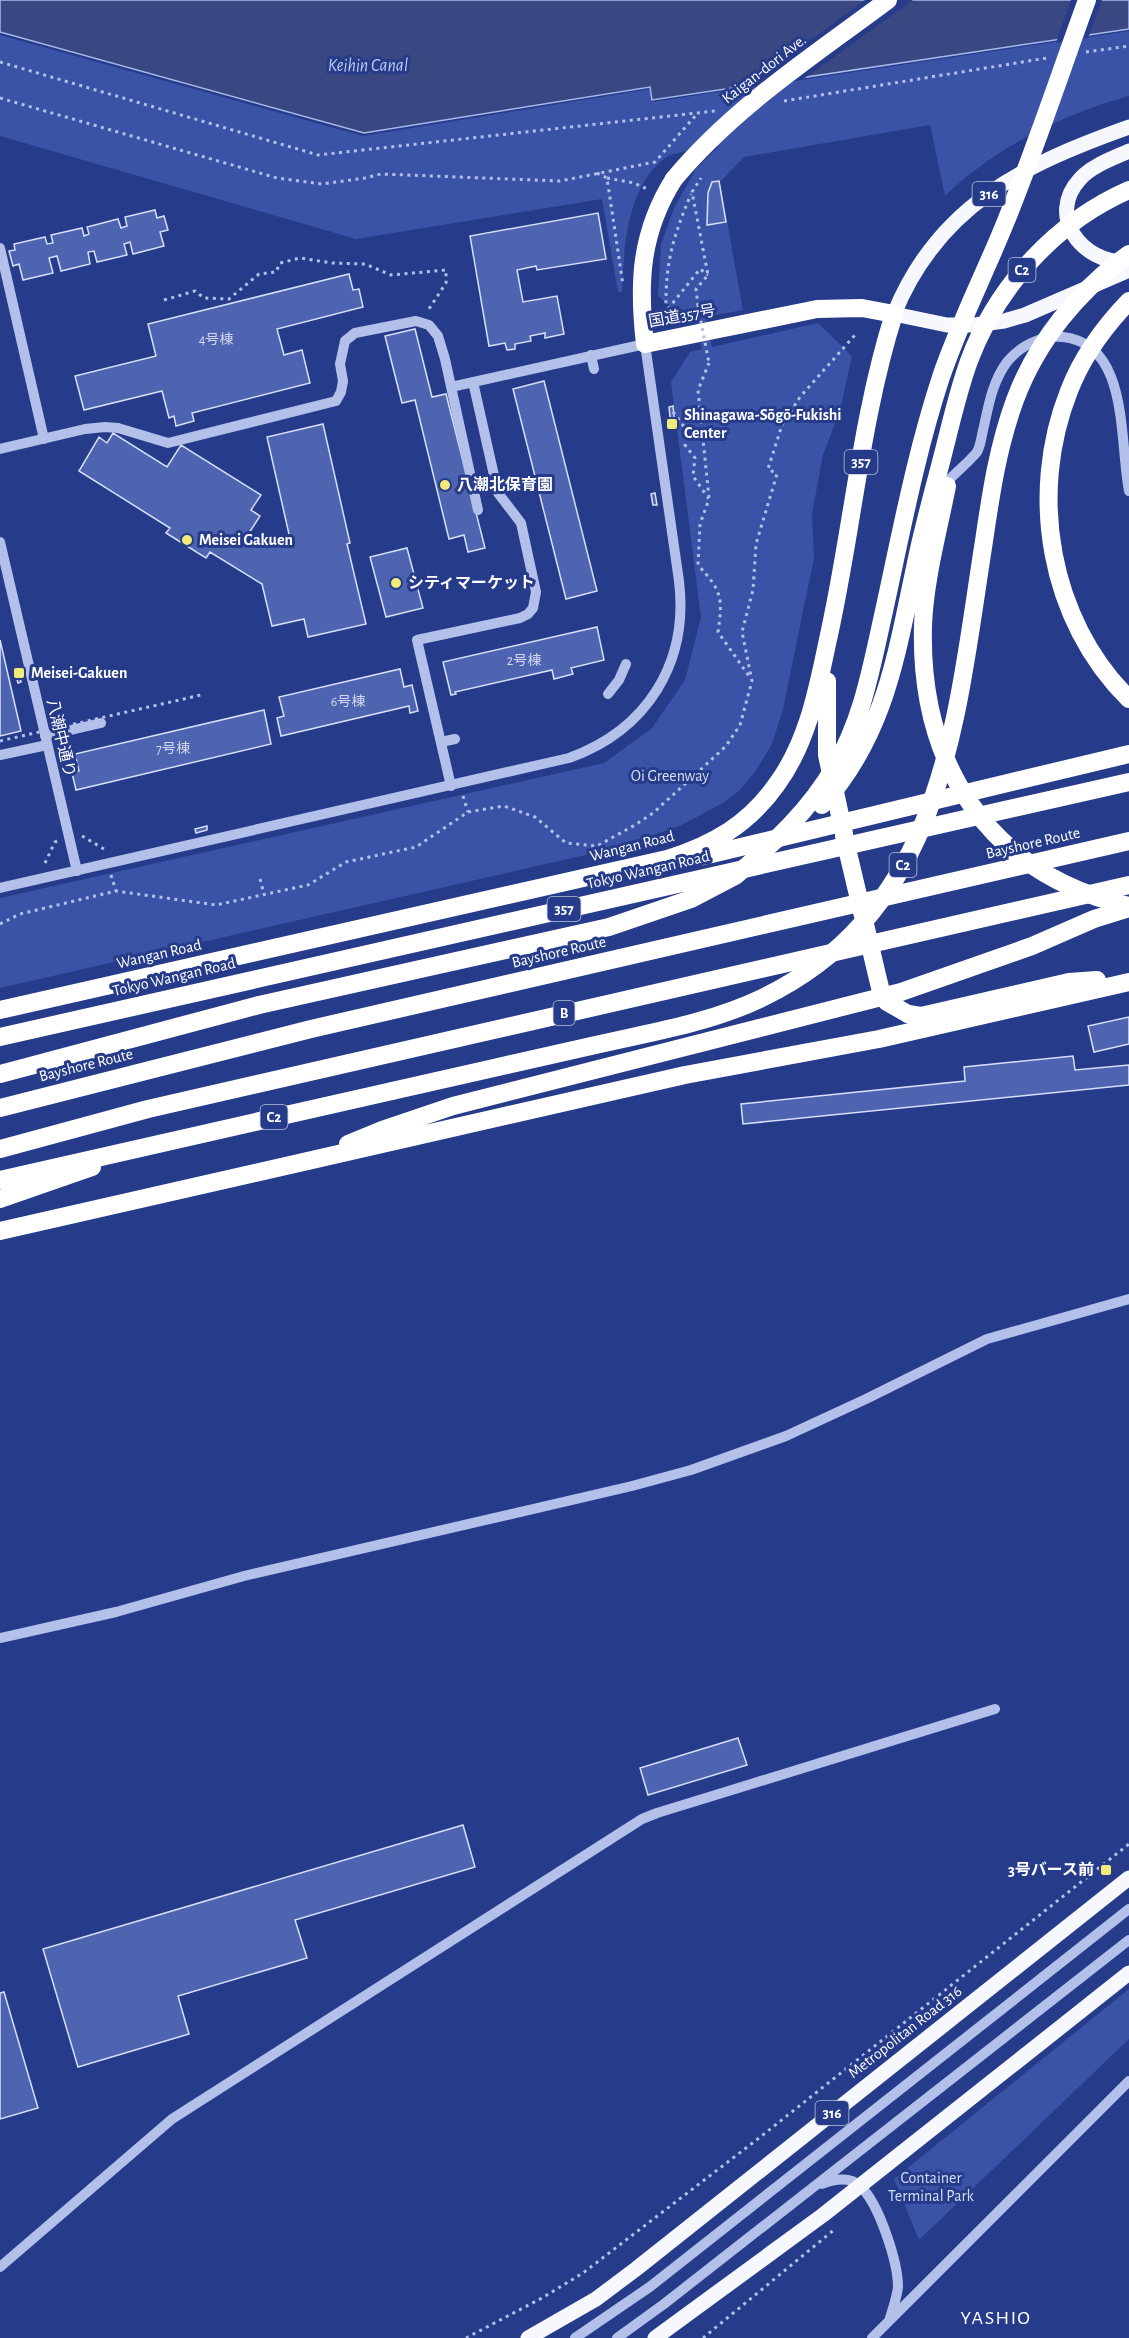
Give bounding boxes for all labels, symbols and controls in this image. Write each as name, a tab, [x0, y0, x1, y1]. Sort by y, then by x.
street label: Kaigan-dori Ave.	[719, 31, 809, 107]
water label: Keihin Canal	[328, 57, 408, 75]
road number: 316	[972, 182, 1006, 206]
road number: C2	[1008, 258, 1036, 282]
street label: 国道357号	[647, 301, 717, 330]
house number: 4号棟	[199, 331, 233, 347]
place label: Shinagawa-Sōgō-Fukishi Center	[684, 407, 842, 441]
marker: Shinagawa-Sōgō-Fukishi Center	[665, 417, 679, 431]
road number: 357	[844, 450, 878, 474]
place label: 八潮北保育園	[457, 476, 553, 493]
marker: 八潮北保育園	[438, 478, 452, 492]
place label: Meisei Gakuen	[199, 532, 293, 548]
marker: Meisei Gakuen	[180, 533, 194, 547]
place label: シティマーケット	[408, 574, 535, 591]
marker: シティマーケット	[389, 576, 403, 590]
house number: 2号棟	[507, 652, 541, 668]
place label: Meisei-Gakuen	[31, 665, 127, 681]
marker: Meisei-Gakuen	[12, 666, 26, 680]
house number: 6号棟	[331, 693, 365, 709]
street label: 八潮中通り	[44, 697, 79, 779]
house number: 7号棟	[156, 740, 190, 756]
park label: Oi Greenway	[631, 768, 709, 785]
street label: Bayshore Route	[984, 824, 1082, 863]
street label: Wangan Road	[588, 828, 676, 864]
street label: Tokyo Wangan Road	[585, 848, 711, 893]
road number: C2	[890, 853, 916, 877]
road number: 357	[548, 897, 580, 921]
street label: Bayshore Route	[510, 933, 608, 972]
street label: Wangan Road	[115, 936, 203, 972]
street label: Tokyo Wangan Road	[111, 955, 237, 1000]
road number: B	[554, 1001, 574, 1025]
street label: Bayshore Route	[37, 1046, 135, 1085]
road number: C2	[260, 1105, 288, 1129]
place label: 3号バース前	[1008, 1861, 1094, 1878]
marker: 3号バース前	[1099, 1863, 1113, 1877]
street label: Metropolitan Road 316	[845, 1983, 965, 2081]
road number: 316	[816, 2101, 848, 2125]
park label: Container Terminal Park	[888, 2170, 975, 2204]
district label: YASHIO	[961, 2308, 1032, 2328]

